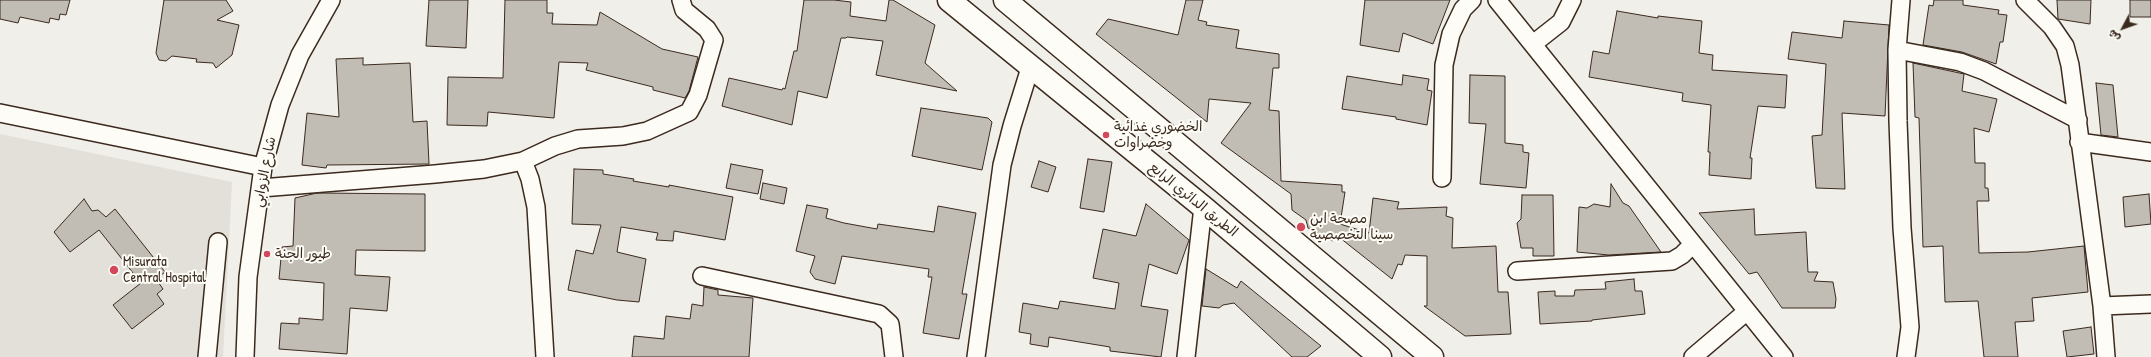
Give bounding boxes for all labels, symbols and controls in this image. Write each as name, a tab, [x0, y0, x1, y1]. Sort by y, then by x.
north arrow	[2103, 8, 2143, 48]
text: ش	[2105, 27, 2123, 45]
place label: الخضوري غذائية وخضراوات	[1114, 119, 1202, 152]
marker: الخضوري غذائية وخضراوات	[1101, 130, 1111, 140]
street label: شارع الزوابي	[250, 135, 280, 209]
street label: الطريق الدائري الرابع	[1145, 159, 1241, 241]
place label: مصحة ابن سينا التخصصية	[1310, 211, 1393, 244]
marker: مصحة ابن سينا التخصصية	[1295, 221, 1307, 233]
place label: طيور الجنة	[275, 246, 331, 262]
marker: طيور الجنة	[262, 249, 272, 259]
place label: Misurata Central Hospital	[123, 254, 206, 286]
marker: Misurata Central Hospital	[108, 264, 120, 276]

